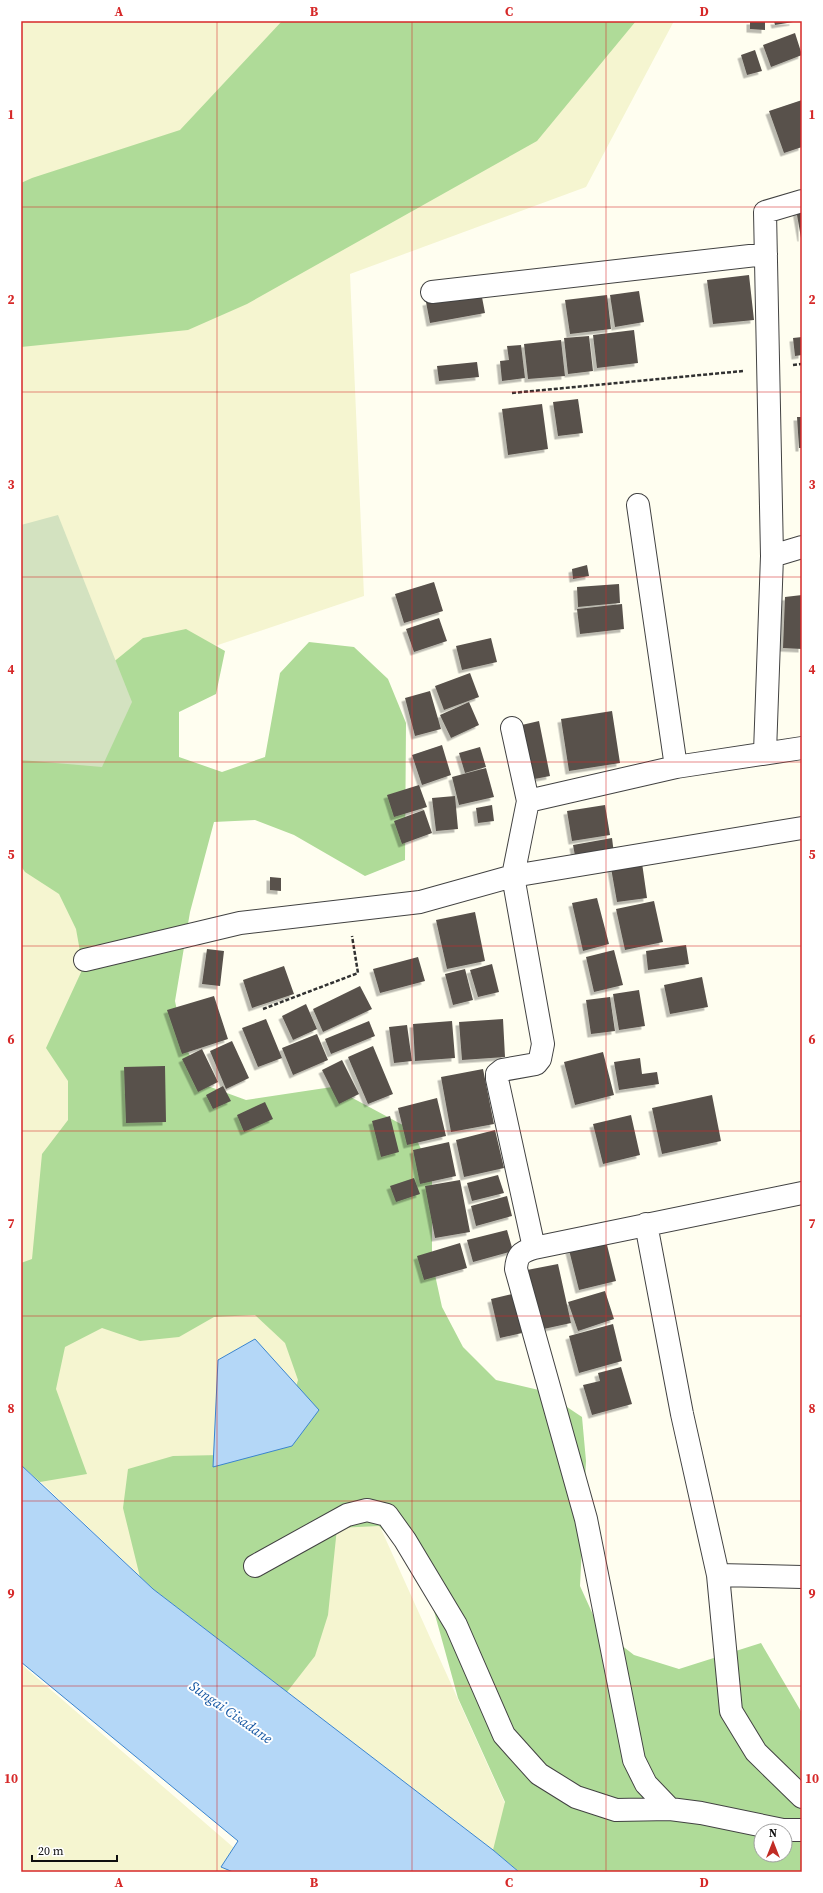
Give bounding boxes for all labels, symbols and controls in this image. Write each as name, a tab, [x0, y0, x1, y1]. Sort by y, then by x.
text: A	[115, 3, 124, 20]
text: B	[310, 3, 319, 20]
text: C	[505, 3, 513, 20]
text: D	[699, 3, 709, 20]
text: 1	[7, 106, 15, 123]
text: 1	[808, 106, 816, 123]
text: 2	[7, 291, 15, 308]
text: 2	[808, 291, 816, 308]
text: 3	[7, 476, 15, 493]
text: 3	[808, 476, 816, 493]
text: 4	[7, 661, 15, 678]
text: 4	[808, 661, 816, 678]
text: 5	[7, 846, 15, 863]
text: 5	[808, 846, 816, 863]
text: 6	[7, 1031, 15, 1048]
text: 6	[808, 1031, 816, 1048]
text: 7	[7, 1215, 15, 1232]
text: 7	[808, 1215, 816, 1232]
text: 8	[7, 1400, 15, 1417]
text: 8	[808, 1400, 816, 1417]
text: 9	[7, 1585, 15, 1602]
text: 9	[808, 1585, 816, 1602]
water label: Sungai Cisadane	[186, 1676, 277, 1748]
text: 10	[4, 1770, 18, 1787]
text: 10	[805, 1770, 819, 1787]
north arrow	[753, 1823, 793, 1863]
text: N	[769, 1826, 777, 1841]
scale bar	[32, 1837, 117, 1863]
text: 20 m	[38, 1843, 64, 1859]
text: A	[115, 1874, 124, 1891]
text: B	[310, 1874, 319, 1891]
text: C	[505, 1874, 513, 1891]
text: D	[699, 1874, 709, 1891]

